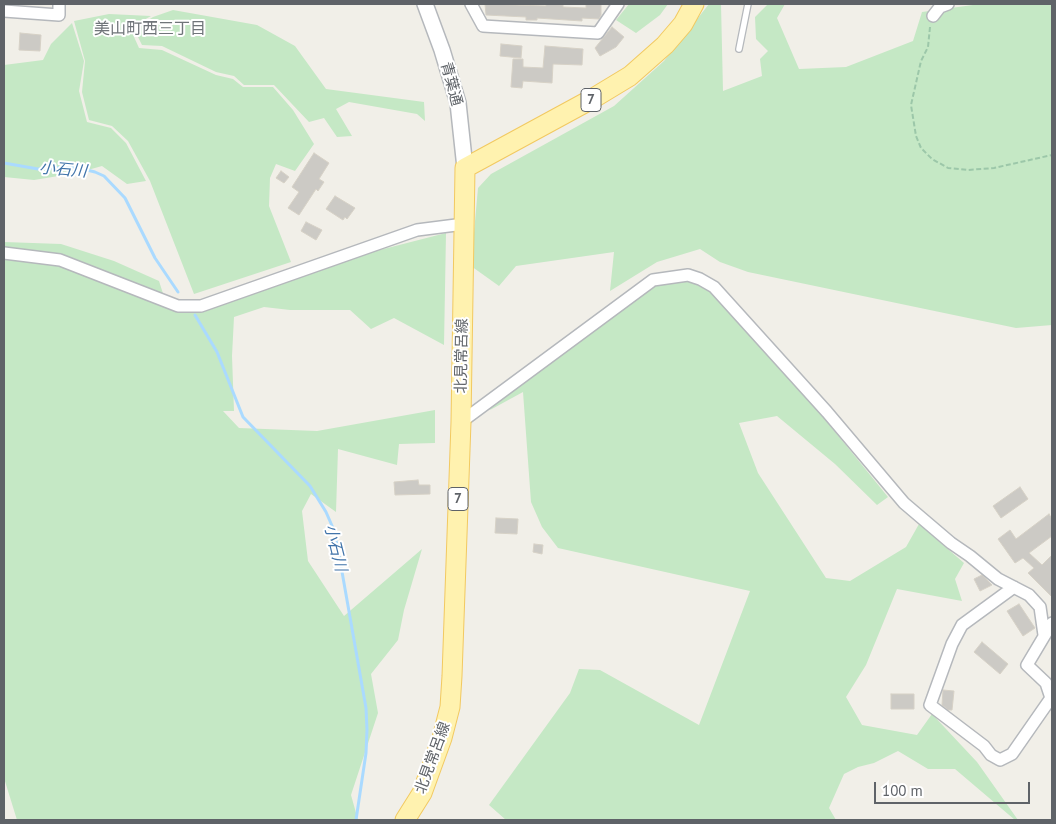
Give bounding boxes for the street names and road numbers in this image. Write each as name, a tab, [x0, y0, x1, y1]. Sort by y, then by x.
street label: 青葉通	[436, 60, 466, 108]
road number: 7	[581, 88, 601, 112]
street label: 北見常呂線	[452, 318, 472, 394]
road number: 7	[448, 488, 468, 510]
street label: 北見常呂線	[412, 720, 454, 796]

